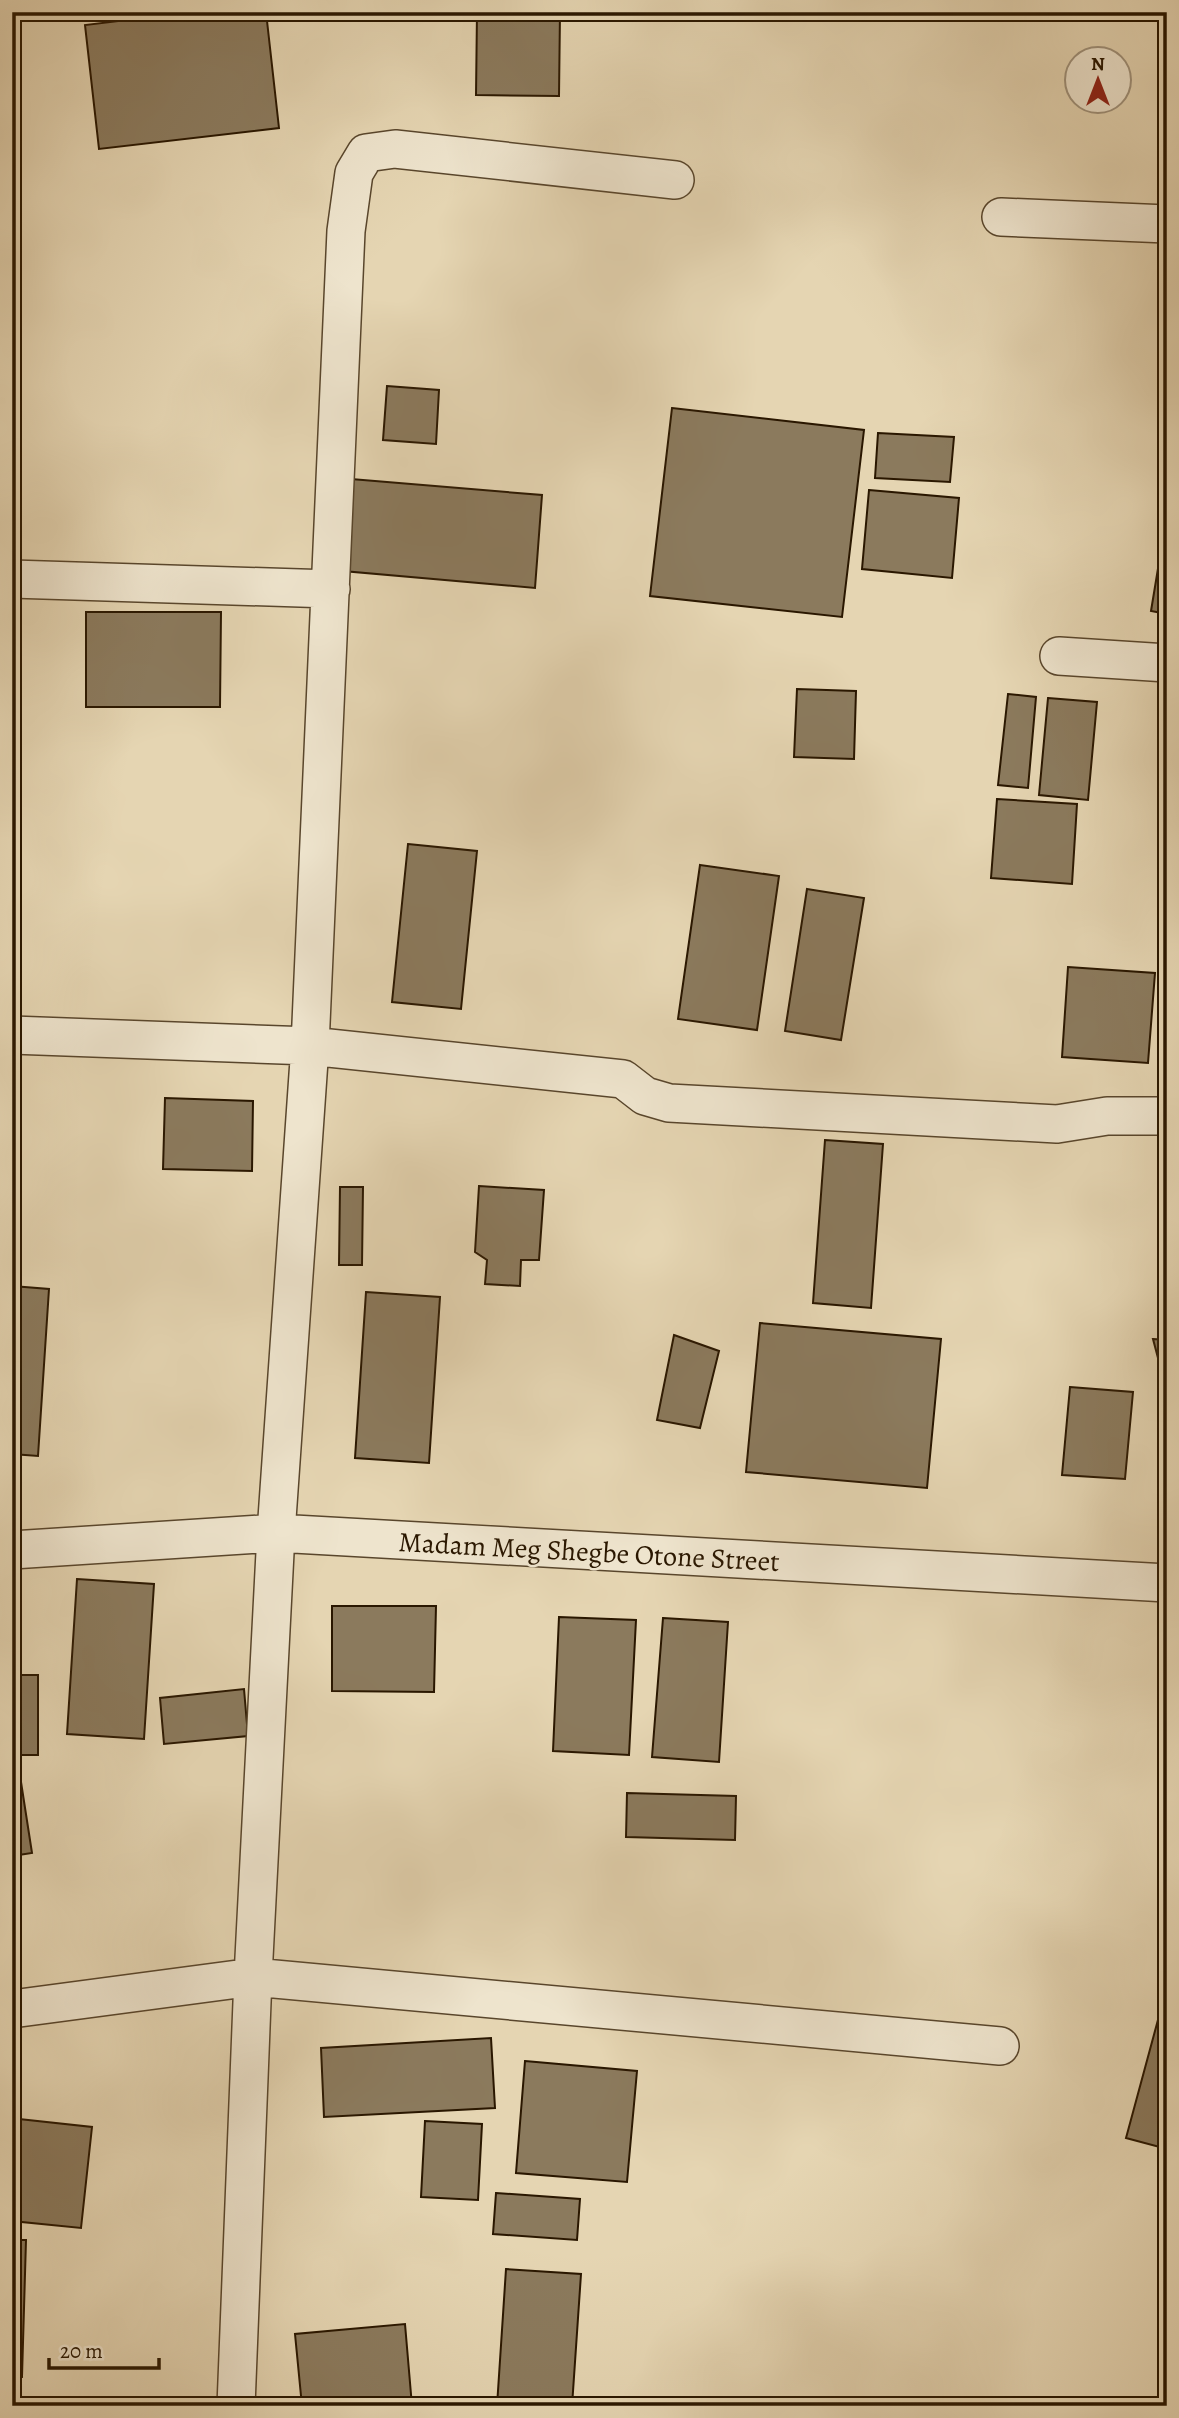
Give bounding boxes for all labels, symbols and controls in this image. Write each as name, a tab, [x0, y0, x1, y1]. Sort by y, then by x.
north arrow	[1064, 46, 1134, 116]
text: N	[1091, 51, 1105, 77]
street label: Madam Meg Shegbe Otone Street	[398, 1523, 780, 1581]
scale bar	[49, 2327, 159, 2371]
text: 20 m	[60, 2337, 103, 2365]

